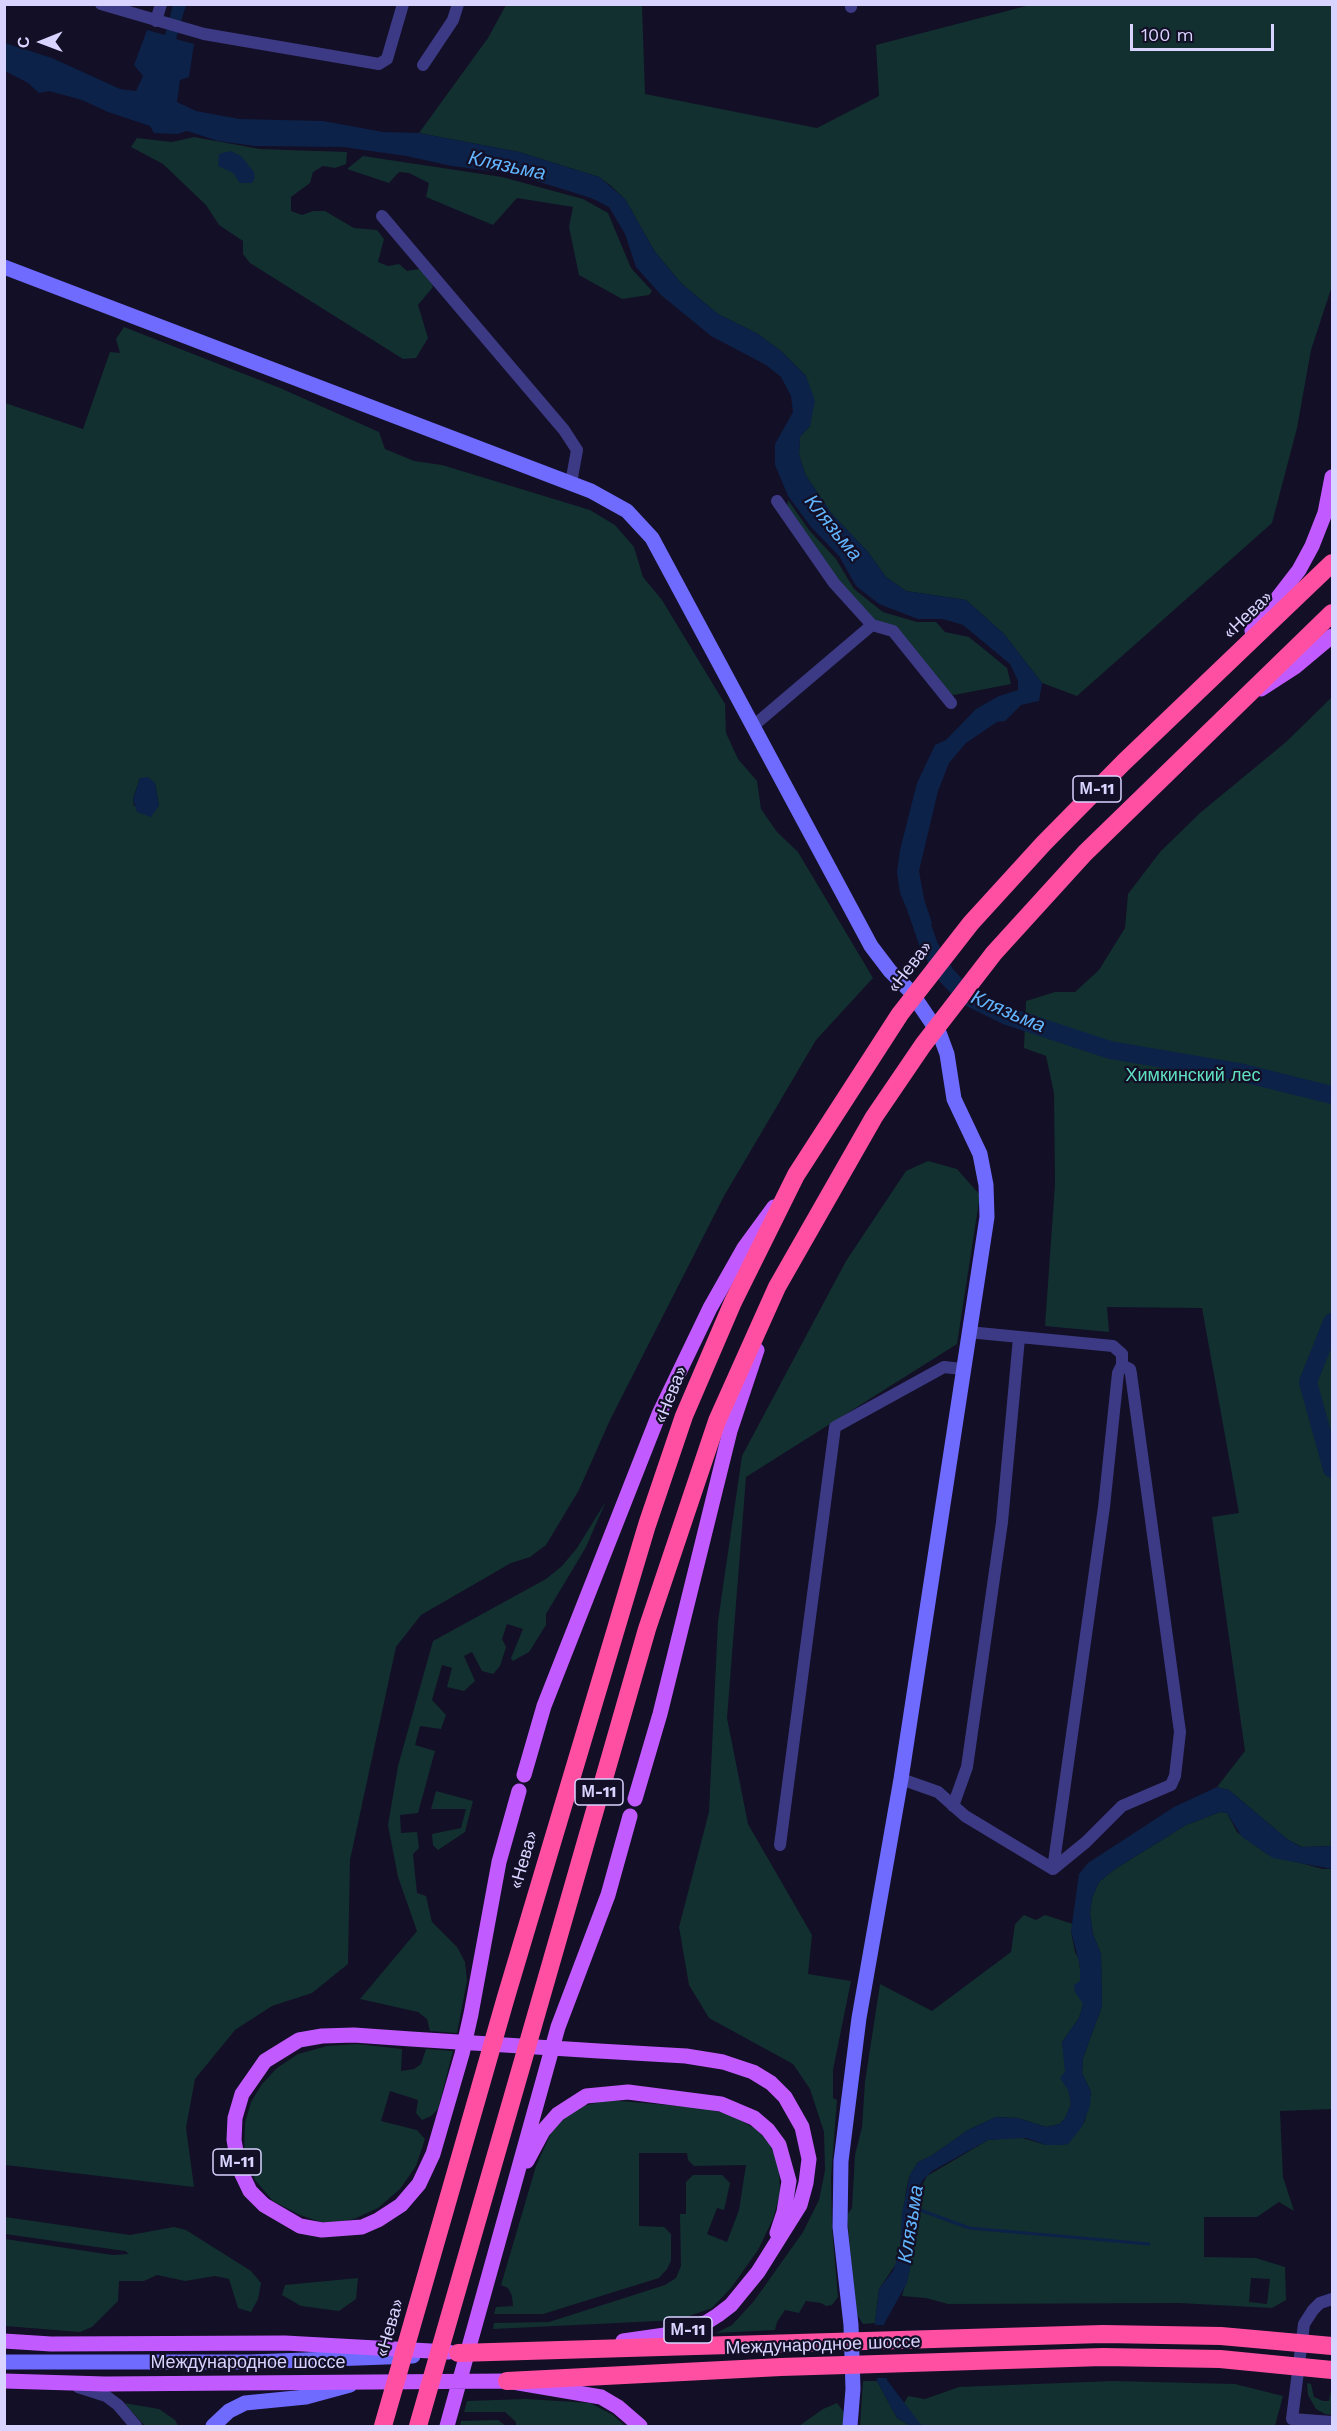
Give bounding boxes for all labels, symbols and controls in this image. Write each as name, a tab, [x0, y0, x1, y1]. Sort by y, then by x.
north arrow	[12, 12, 72, 72]
scale bar	[1133, 12, 1277, 50]
text: 100 m	[1141, 24, 1194, 45]
text: С	[14, 36, 33, 48]
water label: Клязьма	[466, 146, 548, 186]
water label: Клязьма	[799, 490, 867, 566]
street label: «Нева»	[1219, 586, 1277, 644]
road number: М-11	[1073, 776, 1121, 802]
street label: «Нева»	[883, 937, 937, 997]
water label: Клязьма	[967, 986, 1049, 1038]
park label: Химкинский лес	[1126, 1065, 1260, 1087]
street label: «Нева»	[650, 1363, 692, 1427]
road number: М-11	[575, 1779, 623, 1805]
street label: «Нева»	[505, 1828, 543, 1892]
road number: М-11	[213, 2149, 261, 2175]
water label: Клязьма	[893, 2183, 929, 2265]
street label: «Нева»	[371, 2296, 409, 2360]
road number: М-11	[664, 2317, 712, 2343]
street label: Международное шоссе	[725, 2331, 921, 2359]
street label: Международное шоссе	[150, 2352, 346, 2374]

